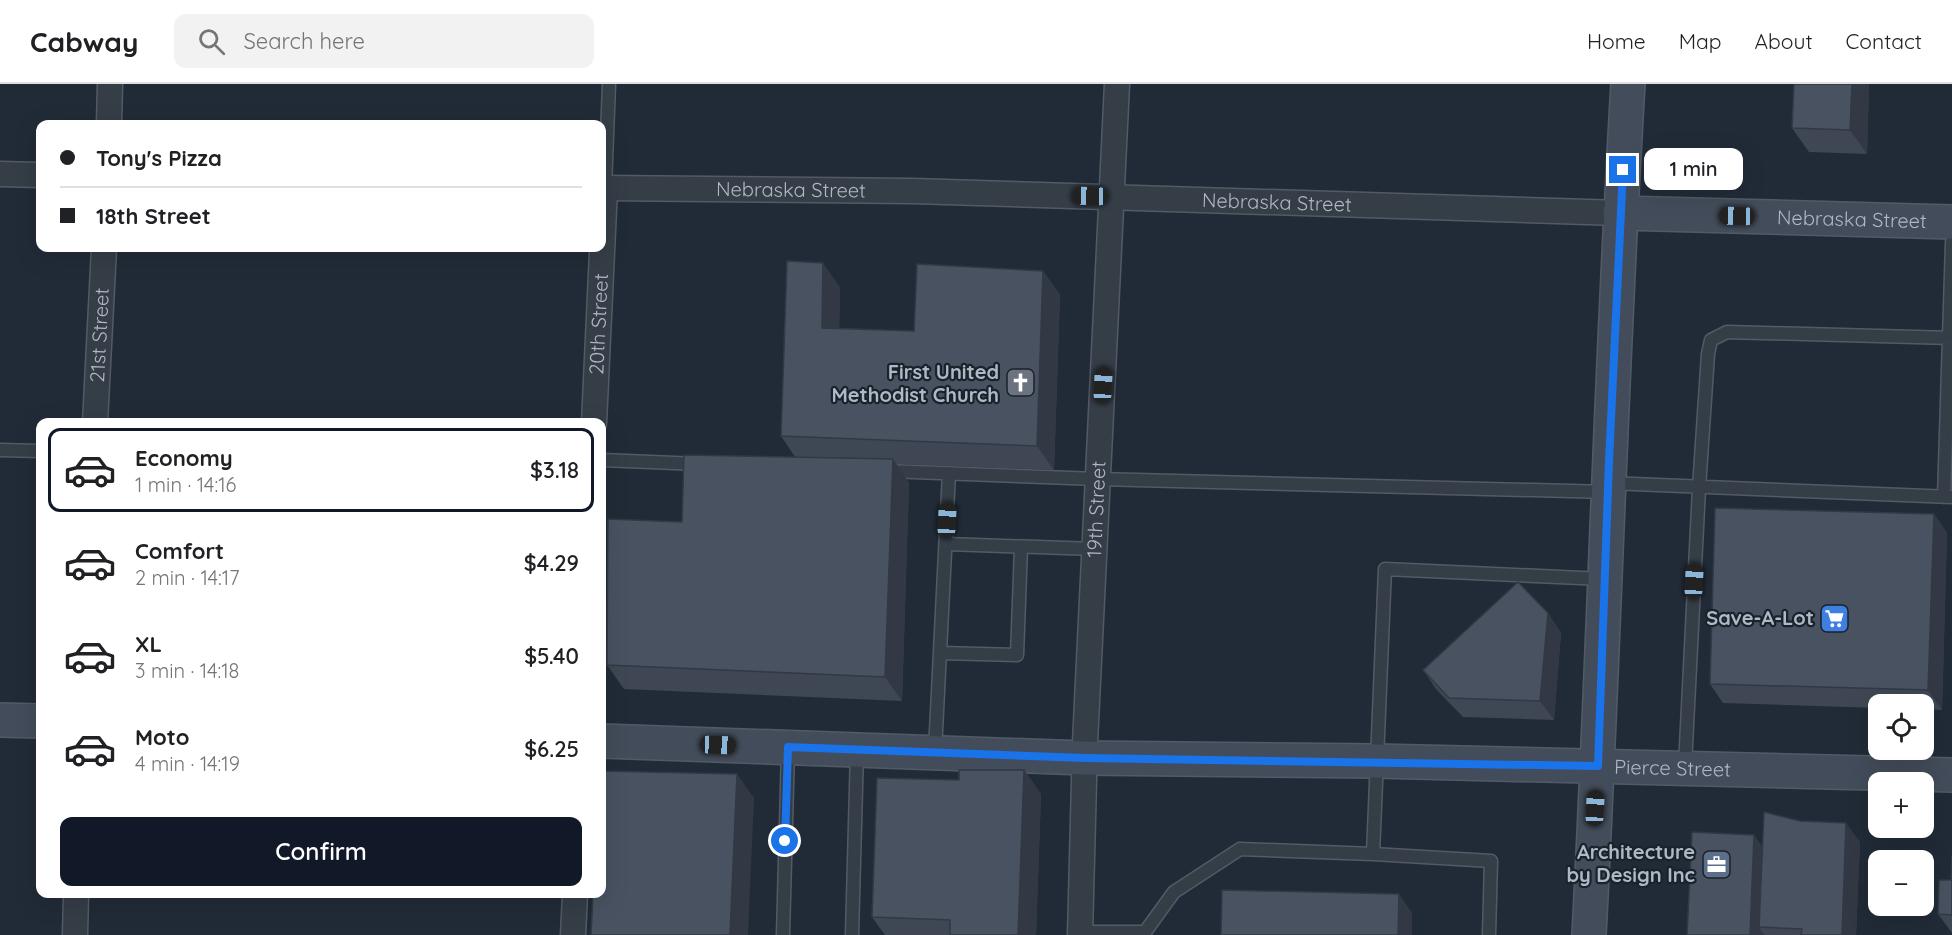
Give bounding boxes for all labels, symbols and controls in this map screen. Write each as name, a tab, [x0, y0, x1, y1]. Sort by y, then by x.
search box	[174, 14, 594, 68]
text: Cabway	[30, 24, 138, 59]
icon: search	[195, 25, 228, 58]
text: Search here	[243, 27, 365, 55]
text: Home	[1587, 28, 1646, 54]
text: Map	[1679, 28, 1722, 54]
text: About	[1755, 28, 1813, 54]
text: Contact	[1846, 28, 1922, 54]
text: Tony's Pizza	[96, 144, 222, 172]
callout: 1 min	[1644, 149, 1743, 191]
route end	[1609, 156, 1636, 183]
text: 1 min	[1670, 156, 1717, 181]
street label: Nebraska Street	[716, 176, 866, 203]
car	[1072, 187, 1108, 205]
street label: Nebraska Street	[1202, 187, 1352, 217]
text: 18th Street	[96, 202, 211, 230]
street label: Nebraska Street	[1777, 204, 1927, 233]
car	[1719, 207, 1755, 225]
street label: 20th Street	[583, 273, 613, 375]
street label: 21st Street	[84, 287, 114, 383]
place label: First United Methodist Church	[831, 359, 999, 407]
church icon: First United Methodist Church	[1004, 367, 1036, 399]
car	[1093, 367, 1113, 403]
icon: car	[63, 443, 117, 497]
text: Economy	[135, 444, 233, 472]
text: $3.18	[530, 456, 579, 484]
street label: 19th Street	[1081, 460, 1111, 558]
text: 1 min · 14:16	[135, 472, 236, 497]
car	[937, 502, 957, 538]
icon: car	[63, 536, 117, 590]
text: Comfort	[135, 537, 224, 565]
text: $4.29	[524, 549, 579, 577]
car	[1684, 563, 1704, 599]
text: 2 min · 14:17	[135, 565, 239, 590]
supermarket icon: Save-A-Lot	[1819, 602, 1851, 634]
place label: Save-A-Lot	[1706, 605, 1814, 630]
icon: car	[63, 629, 117, 683]
text: XL	[135, 630, 162, 658]
text: $5.40	[524, 642, 579, 670]
text: 3 min · 14:18	[135, 658, 239, 683]
map controls	[1868, 694, 1934, 916]
button: locate	[1868, 694, 1934, 760]
icon: car	[63, 722, 117, 776]
text: Moto	[135, 723, 189, 751]
text: $6.25	[524, 735, 579, 763]
car	[700, 735, 736, 755]
text: 4 min · 14:19	[135, 751, 240, 776]
street label: Pierce Street	[1614, 754, 1731, 782]
button: +	[1868, 772, 1934, 838]
car	[1585, 790, 1605, 826]
button: Confirm	[60, 817, 582, 886]
route start	[771, 827, 798, 854]
place label: Architecture by Design Inc	[1566, 839, 1695, 887]
office icon: Architecture by Design Inc	[1700, 848, 1732, 880]
button: −	[1868, 850, 1934, 916]

